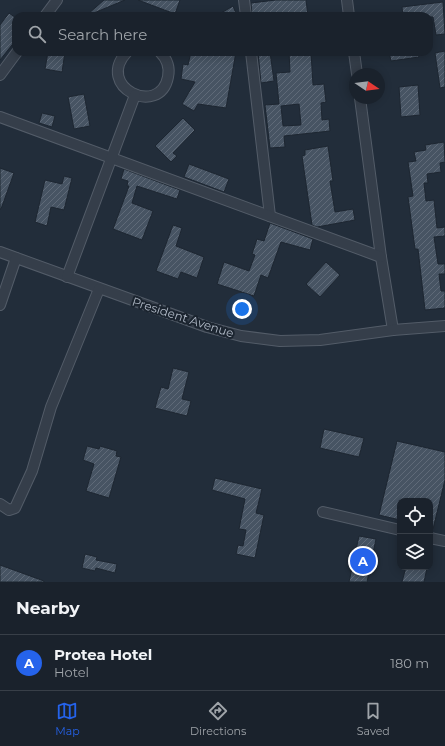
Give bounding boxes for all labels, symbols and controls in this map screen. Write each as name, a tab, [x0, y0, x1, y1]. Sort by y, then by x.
search box	[12, 12, 433, 56]
icon: search	[26, 23, 48, 45]
text: Search here	[58, 25, 147, 44]
north arrow	[349, 68, 385, 104]
street label: President Avenue	[130, 293, 236, 341]
your location	[232, 299, 252, 319]
map controls	[397, 498, 433, 570]
button: locate	[397, 498, 433, 534]
button: layers	[397, 534, 433, 570]
pin: A	[350, 546, 376, 576]
text: Nearby	[16, 598, 80, 618]
text: Protea Hotel	[54, 645, 152, 664]
text: A	[24, 655, 34, 671]
text: 180 m	[390, 655, 429, 671]
text: Hotel	[54, 664, 89, 680]
tab: Map	[55, 700, 80, 738]
tab: Directions	[190, 700, 246, 738]
tab: Saved	[357, 700, 390, 738]

